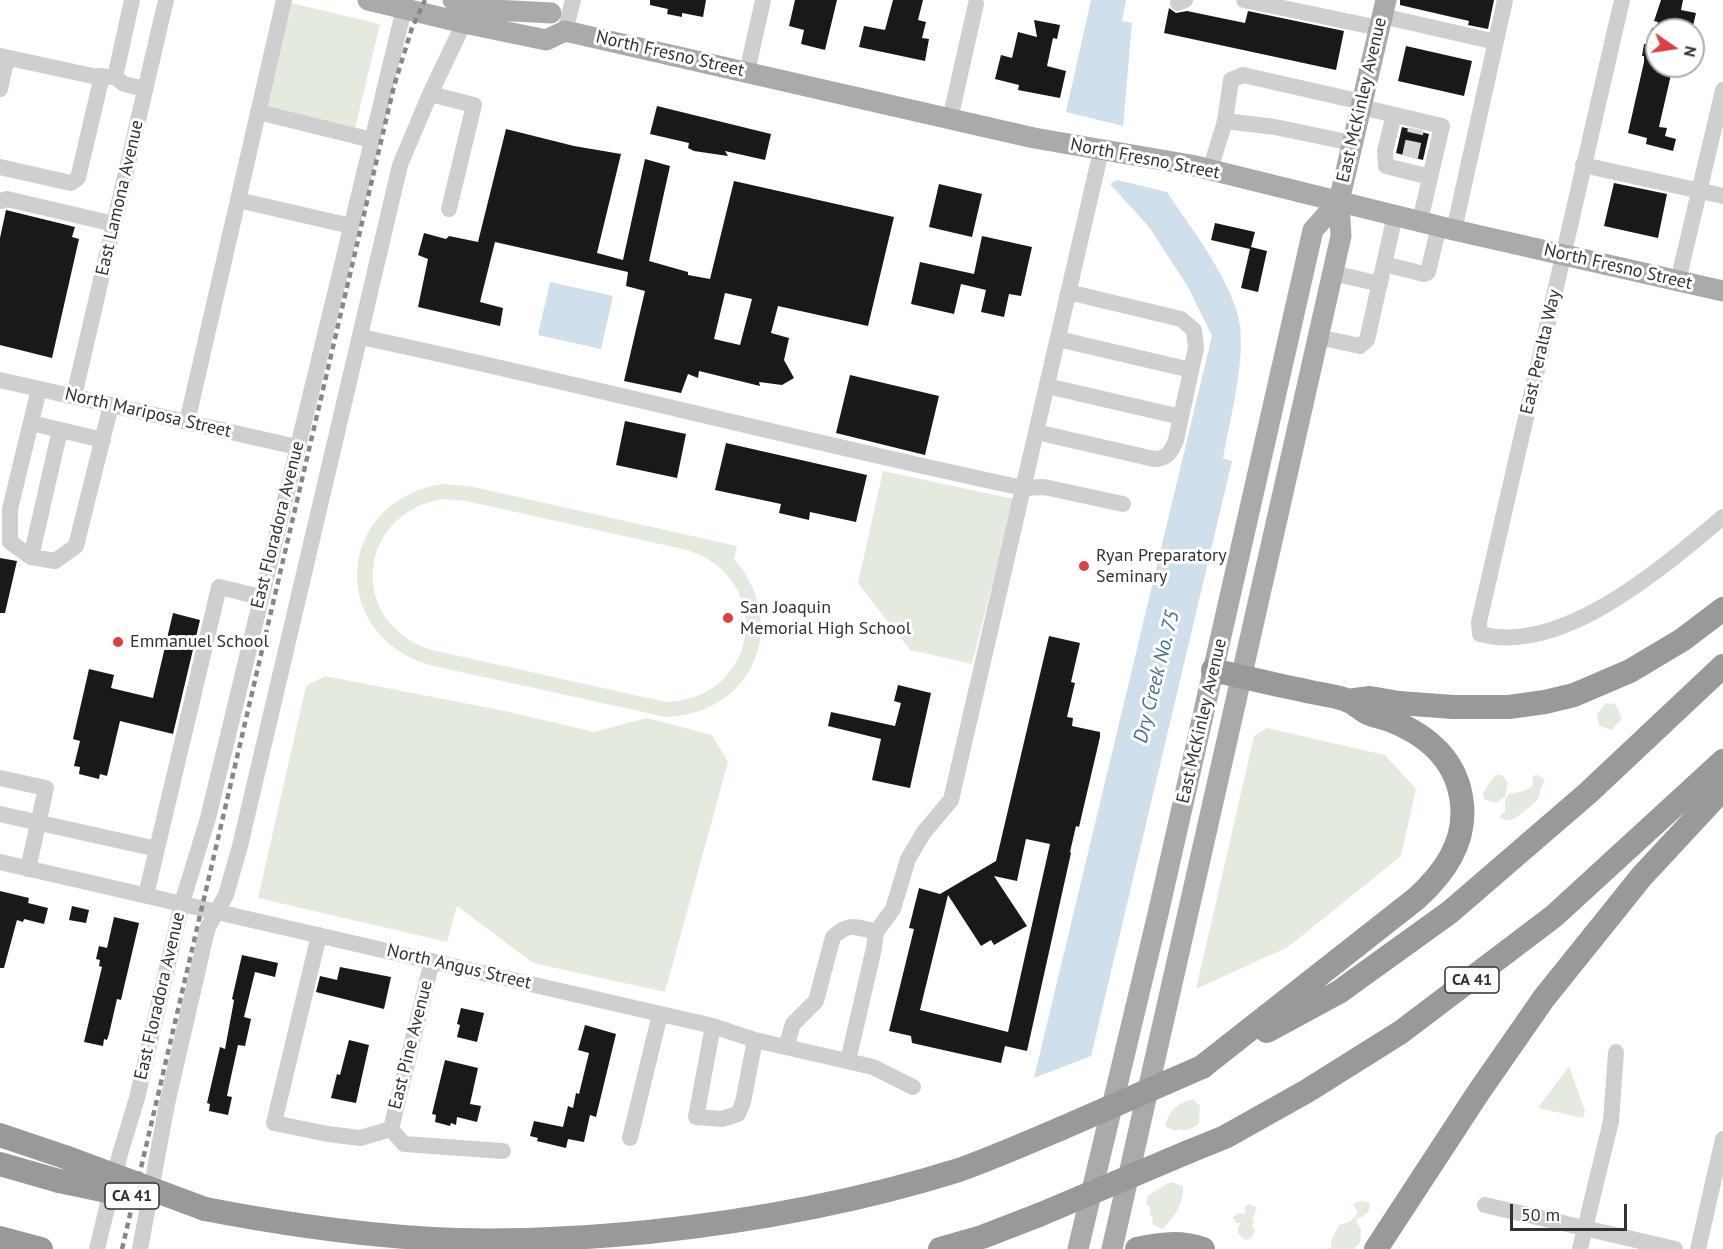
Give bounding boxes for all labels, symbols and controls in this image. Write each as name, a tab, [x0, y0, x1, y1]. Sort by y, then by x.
street label: East McKinley Avenue	[1333, 15, 1391, 185]
north arrow	[1645, 18, 1705, 78]
street label: North Fresno Street	[594, 26, 746, 82]
text: N	[1680, 44, 1702, 59]
street label: East Lamona Avenue	[92, 118, 148, 278]
street label: North Fresno Street	[1069, 134, 1221, 184]
street label: North Fresno Street	[1542, 239, 1694, 295]
street label: East Peralta Way	[1516, 288, 1566, 416]
street label: North Mariposa Street	[63, 383, 233, 443]
street label: East Floradora Avenue	[247, 439, 309, 611]
place label: Ryan Preparatory Seminary	[1096, 545, 1227, 588]
marker: Ryan Preparatory Seminary	[1077, 559, 1091, 573]
place label: San Joaquin Memorial High School	[740, 597, 911, 640]
water label: Dry Creek No. 75	[1129, 608, 1185, 746]
marker: San Joaquin Memorial High School	[721, 611, 735, 625]
place label: Emmanuel School	[130, 631, 269, 653]
marker: Emmanuel School	[111, 635, 125, 649]
street label: East McKinley Avenue	[1173, 636, 1231, 806]
street label: East Floradora Avenue	[130, 910, 190, 1082]
street label: North Angus Street	[385, 940, 533, 994]
road number: CA 41	[1445, 967, 1499, 993]
street label: East Pine Avenue	[385, 978, 437, 1112]
road number: CA 41	[105, 1183, 159, 1209]
scale bar	[1513, 1192, 1630, 1230]
text: 50 m	[1521, 1203, 1560, 1226]

